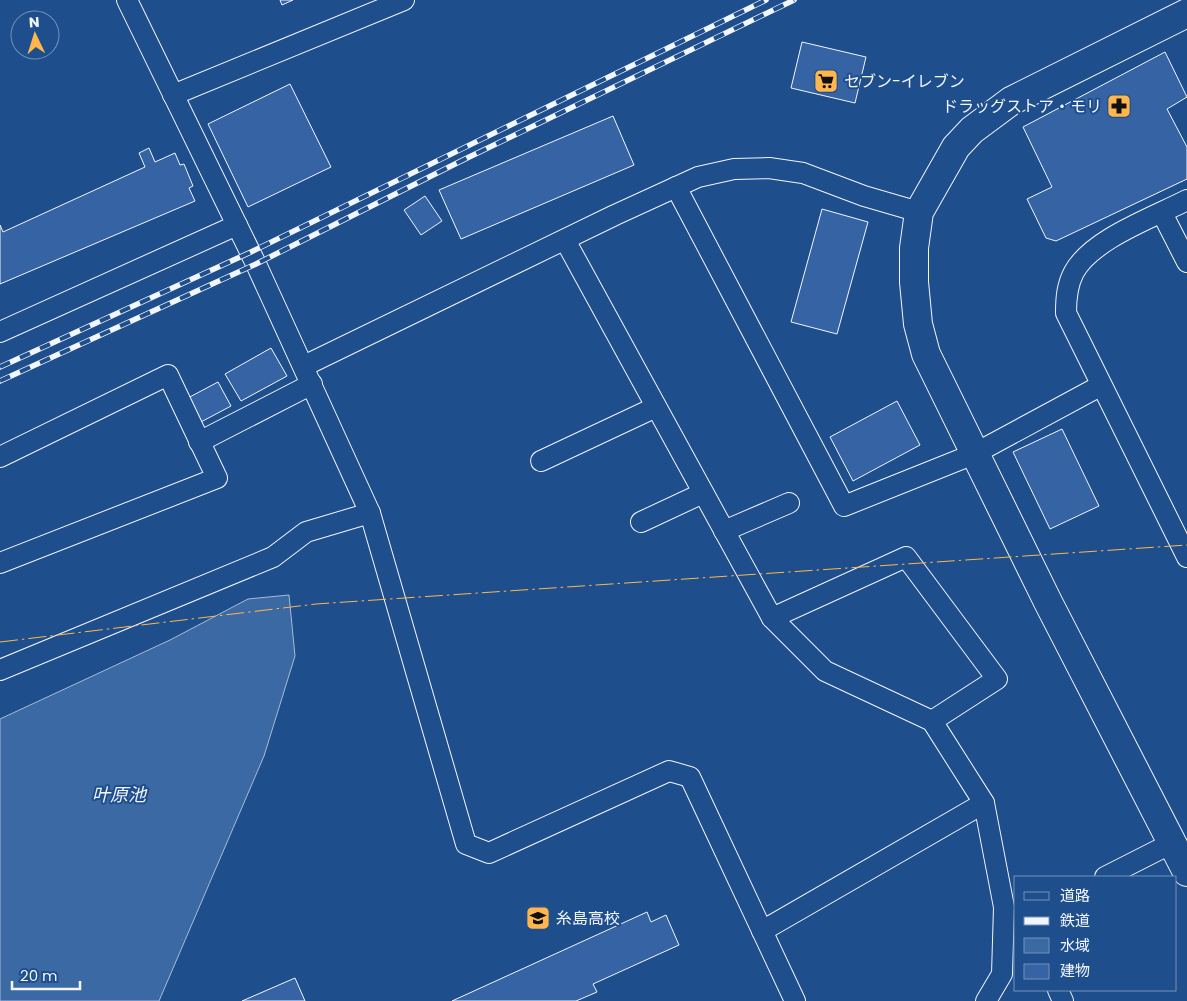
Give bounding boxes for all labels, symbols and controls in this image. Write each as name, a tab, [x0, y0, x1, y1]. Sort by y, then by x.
north arrow	[10, 10, 60, 60]
text: N	[28, 12, 40, 32]
supermarket icon: セブン-イレブン	[813, 68, 839, 94]
place label: セブン-イレブン	[844, 70, 965, 93]
pharmacy icon: ドラッグストア・モリ	[1106, 93, 1132, 119]
place label: ドラッグストア・モリ	[942, 95, 1102, 118]
water label: 叶原池	[92, 782, 148, 807]
legend	[1014, 876, 1177, 991]
text: 道路	[1060, 885, 1090, 906]
school or university icon: 糸島高校	[525, 905, 551, 931]
place label: 糸島高校	[556, 907, 620, 930]
text: 鉄道	[1060, 910, 1090, 931]
text: 水域	[1060, 935, 1090, 956]
scale bar	[12, 958, 80, 990]
text: 建物	[1060, 960, 1090, 981]
text: 20 m	[20, 965, 58, 986]

